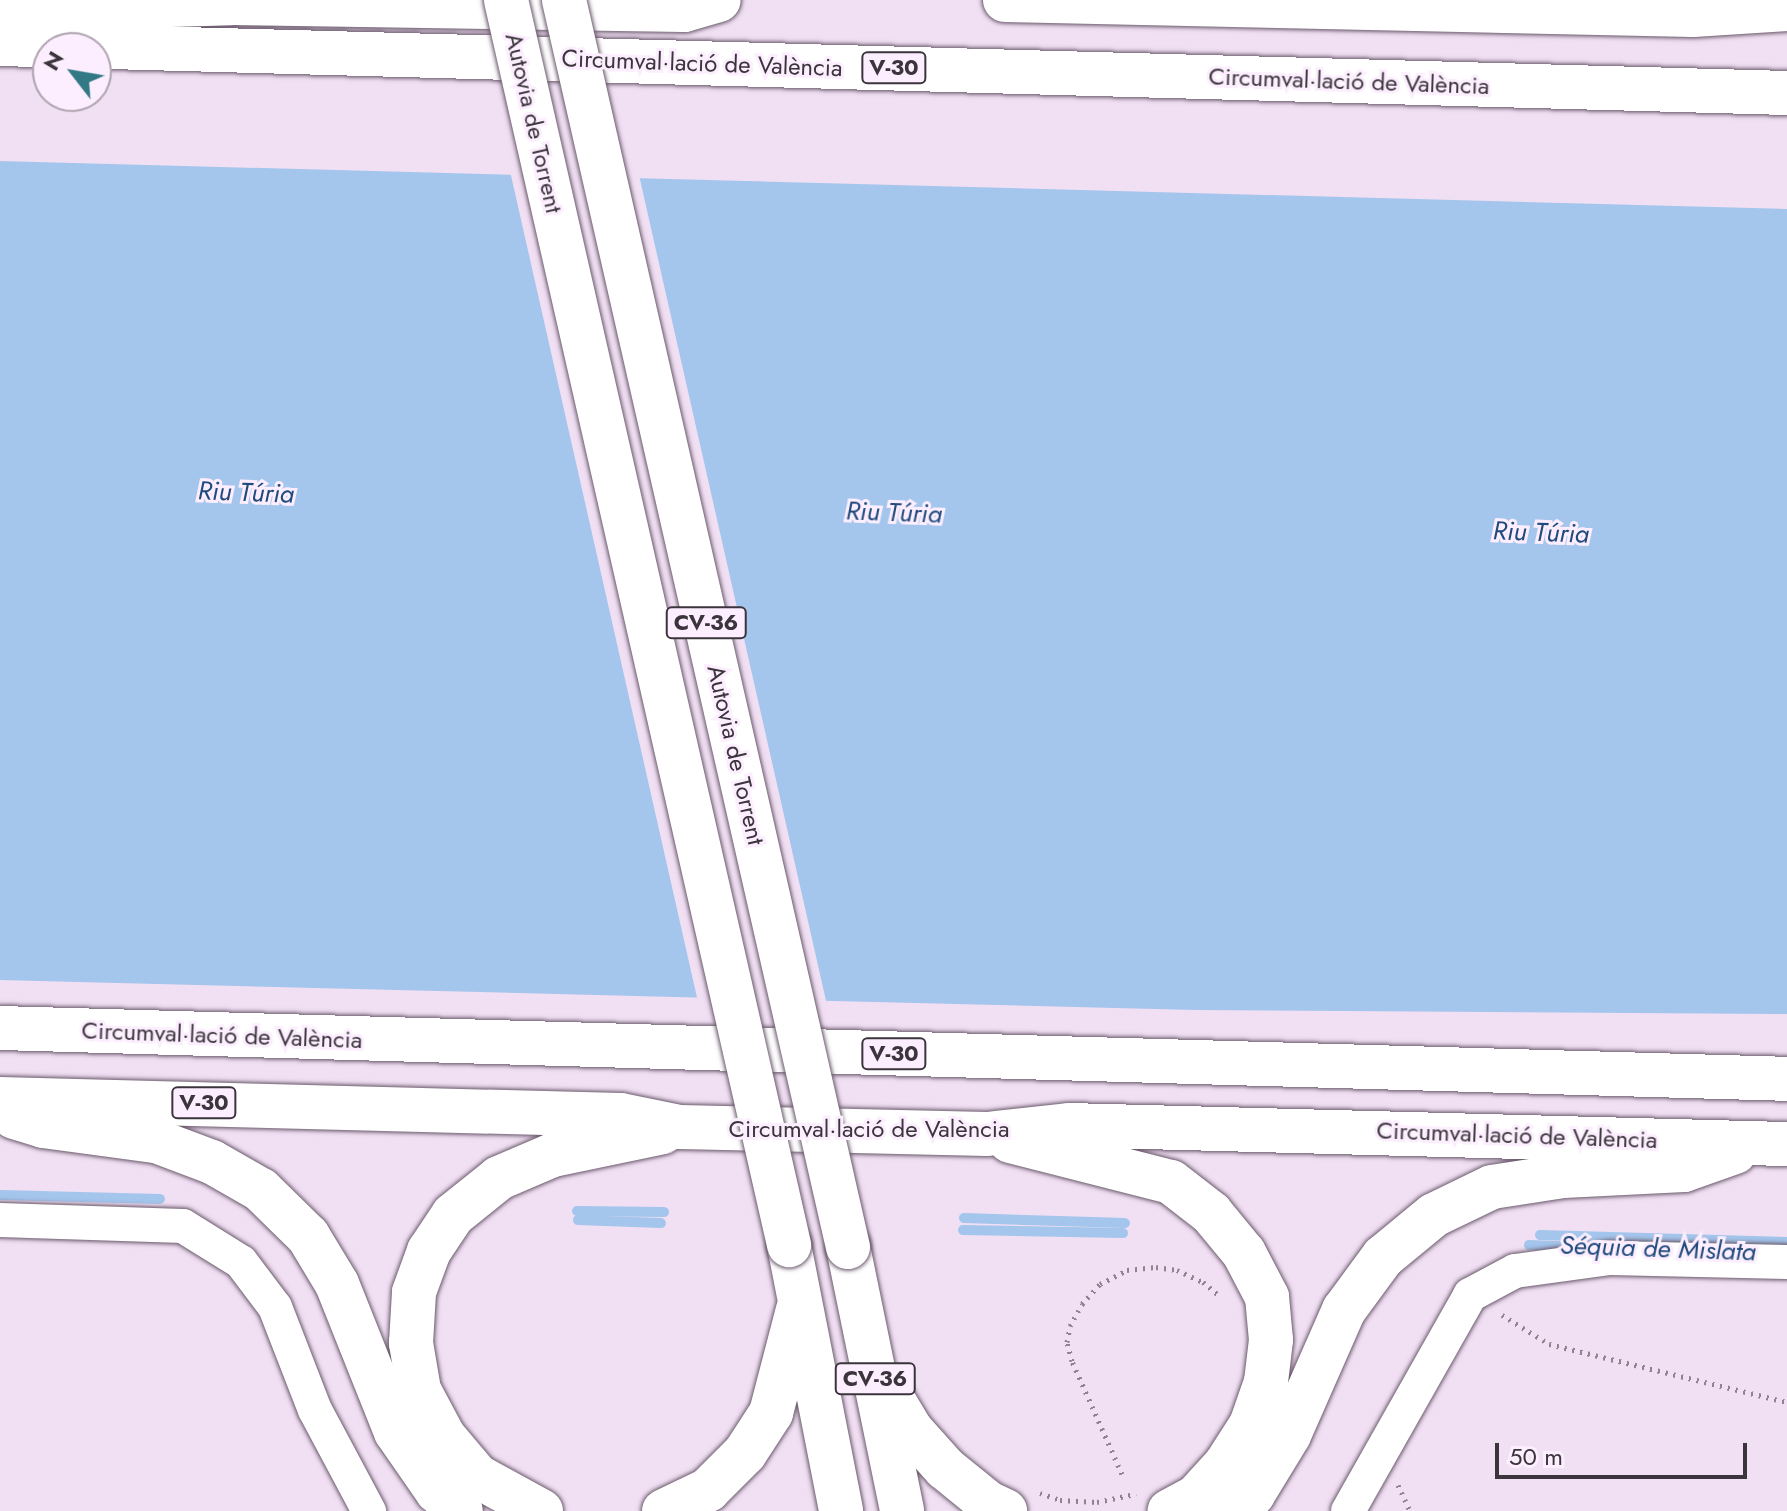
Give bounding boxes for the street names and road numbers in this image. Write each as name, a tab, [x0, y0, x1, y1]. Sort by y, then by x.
street label: Autovia de Torrent	[499, 30, 569, 216]
street label: Circumval·lació de València	[561, 44, 843, 82]
road number: V-30	[860, 50, 928, 86]
street label: Circumval·lació de València	[1208, 62, 1490, 100]
road number: CV-36	[664, 605, 748, 641]
street label: Autovia de Torrent	[701, 662, 771, 848]
street label: Circumval·lació de València	[81, 1016, 363, 1054]
road number: V-30	[860, 1036, 928, 1072]
road number: V-30	[170, 1085, 238, 1121]
street label: Circumval·lació de València	[728, 1115, 1010, 1143]
street label: Circumval·lació de València	[1376, 1116, 1658, 1154]
road number: CV-36	[833, 1361, 917, 1397]

